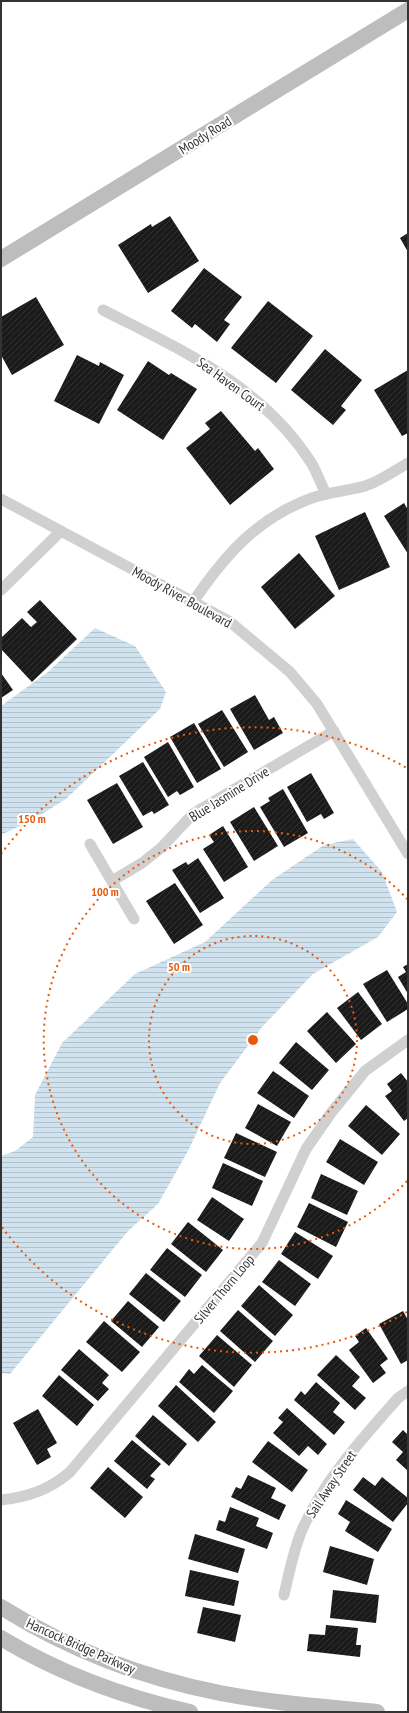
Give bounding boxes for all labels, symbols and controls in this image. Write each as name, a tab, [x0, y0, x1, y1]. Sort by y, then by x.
street label: Moody Road	[175, 112, 235, 158]
street label: Sea Haven Court	[193, 353, 269, 415]
street label: Moody River Boulevard	[129, 562, 235, 632]
street label: Blue Jasmine Drive	[186, 762, 272, 826]
text: 150 m	[18, 811, 46, 826]
text: 100 m	[91, 884, 119, 899]
text: 50 m	[168, 959, 190, 974]
centre of rings	[246, 1033, 260, 1047]
street label: Silver Thorn Loop	[190, 1251, 258, 1327]
street label: Sail Away Street	[302, 1447, 360, 1521]
street label: Hancock Bridge Parkway	[24, 1614, 139, 1678]

